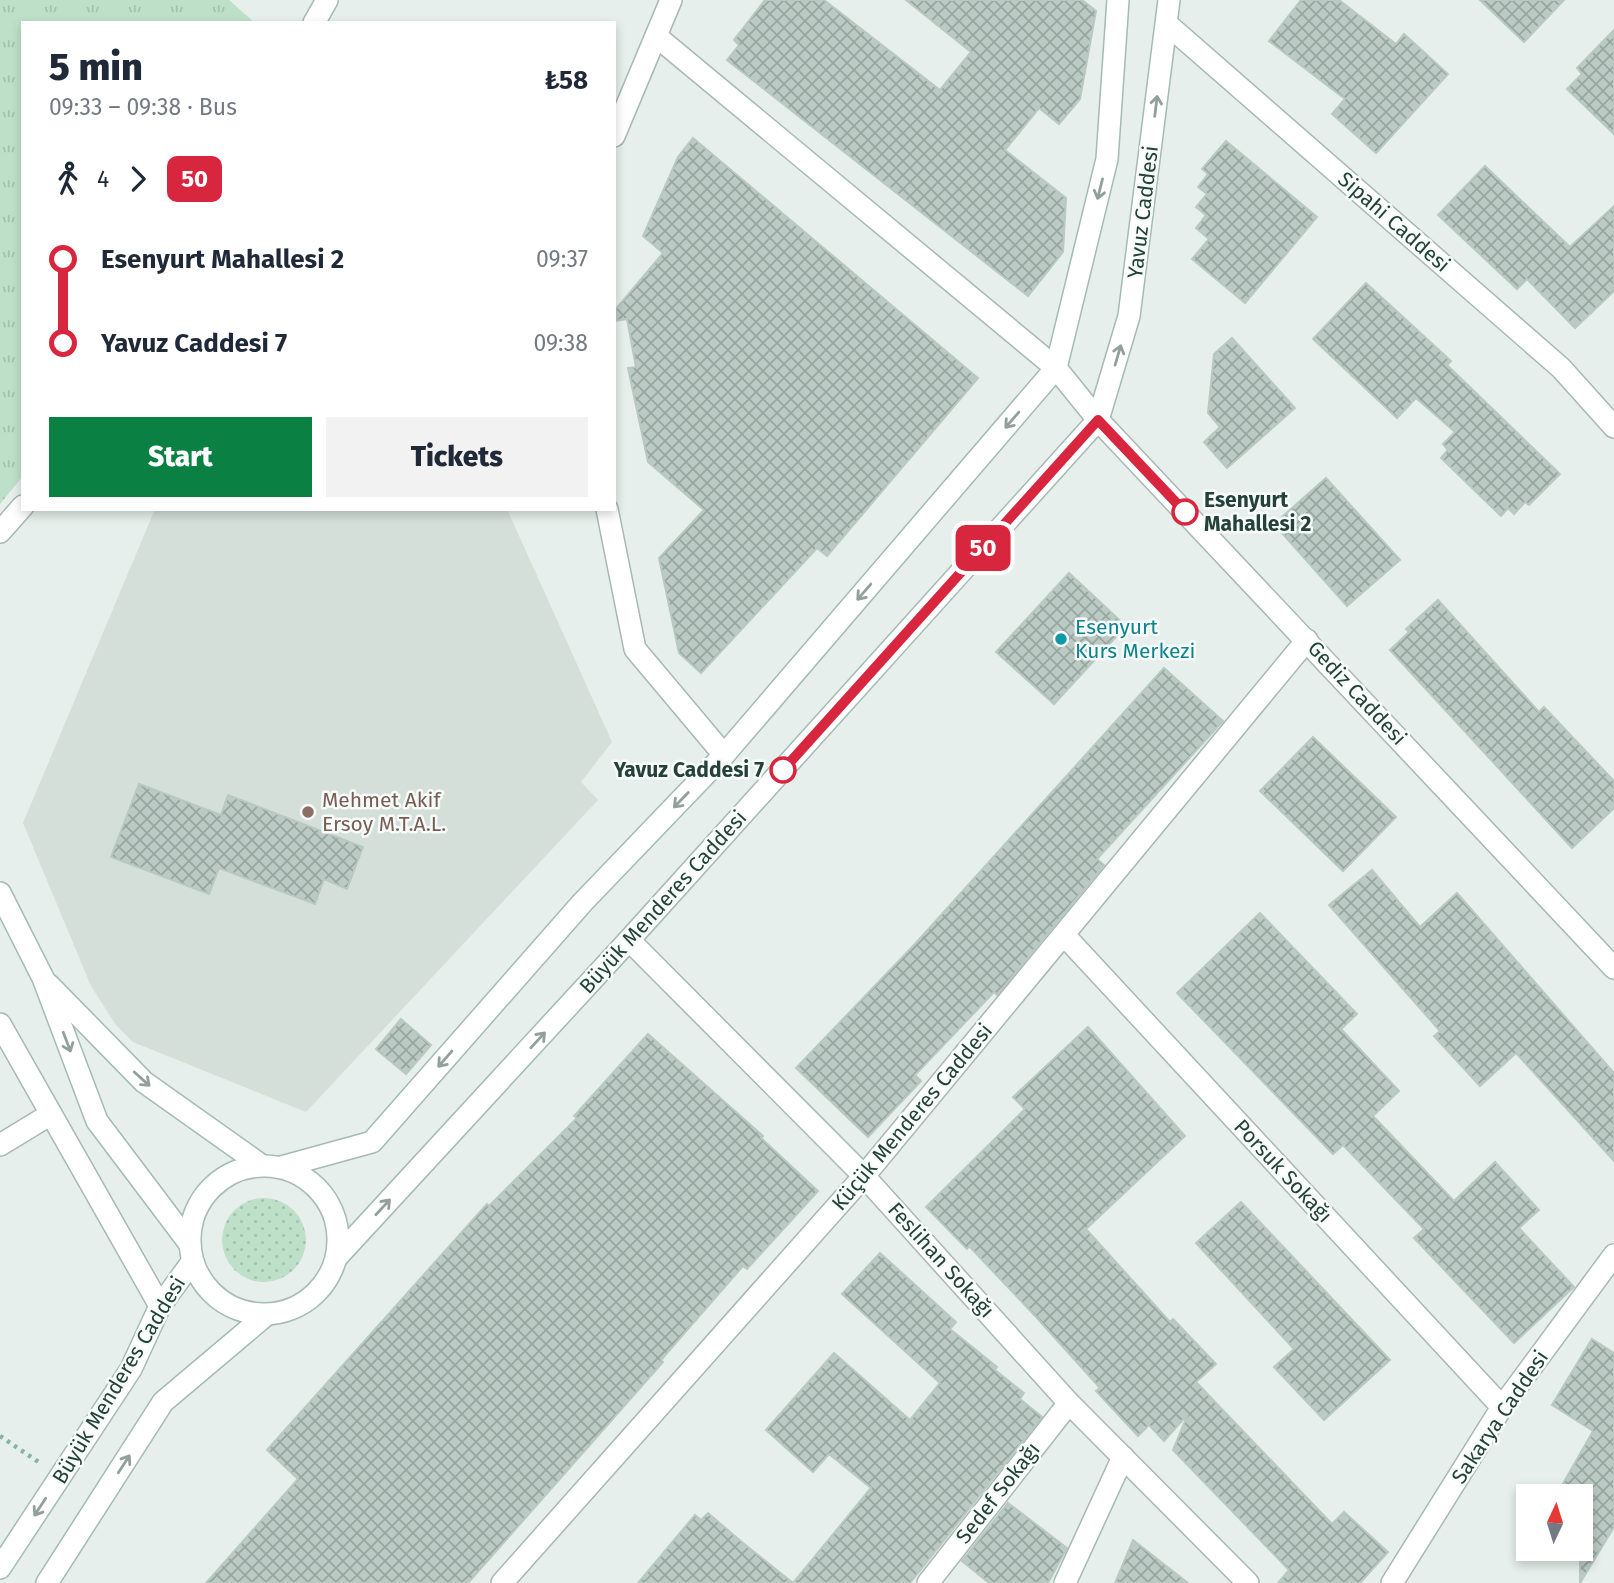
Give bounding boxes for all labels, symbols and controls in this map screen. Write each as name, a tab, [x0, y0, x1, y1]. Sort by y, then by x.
text: 5 min	[49, 44, 143, 90]
text: ₺58	[545, 65, 588, 96]
text: 09:33 – 09:38 · Bus	[49, 93, 237, 121]
one-way arrow	[1150, 95, 1163, 118]
street label: Yavuz Caddesi	[1122, 144, 1164, 280]
icon: walk	[49, 160, 87, 198]
icon: forward	[119, 160, 157, 198]
text: 4	[97, 165, 109, 193]
text: 50	[181, 165, 208, 193]
street label: Sipahi Caddesi	[1333, 166, 1455, 278]
one-way arrow	[1093, 178, 1106, 200]
text: Esenyurt Mahallesi 2	[101, 244, 344, 275]
text: 09:37	[536, 245, 588, 273]
text: Yavuz Caddesi 7	[101, 328, 287, 359]
text: 09:38	[533, 329, 588, 357]
one-way arrow	[1112, 344, 1125, 366]
one-way arrow	[1004, 410, 1020, 428]
button: Start	[49, 417, 312, 497]
button: Tickets	[326, 417, 588, 497]
place label: Esenyurt Mahallesi 2	[1204, 487, 1311, 537]
marker: Esenyurt Mahallesi 2	[1172, 499, 1198, 525]
line badge: 50	[951, 525, 1014, 571]
text: 50	[970, 534, 996, 562]
one-way arrow	[856, 583, 872, 601]
place label: Esenyurt Kurs Merkezi	[1075, 614, 1195, 664]
marker: Esenyurt Kurs Merkezi	[1053, 631, 1069, 647]
street label: Gediz Caddesi	[1302, 635, 1412, 751]
place label: Yavuz Caddesi 7	[613, 757, 764, 783]
marker: Yavuz Caddesi 7	[770, 757, 796, 783]
place label: Mehmet Akif Ersoy M.T.A.L.	[322, 787, 446, 837]
one-way arrow	[673, 791, 690, 808]
marker: Mehmet Akif Ersoy M.T.A.L.	[300, 804, 316, 820]
street label: Büyük Menderes Caddesi	[574, 805, 752, 999]
street label: Küçük Menderes Caddesi	[826, 1018, 998, 1216]
one-way arrow	[62, 1030, 75, 1052]
one-way arrow	[529, 1032, 546, 1049]
one-way arrow	[437, 1049, 453, 1067]
one-way arrow	[133, 1071, 151, 1087]
street label: Porsuk Sokağı	[1228, 1114, 1338, 1228]
street label: Feslihan Sokağı	[882, 1197, 1000, 1323]
one-way arrow	[375, 1198, 391, 1216]
street label: Büyük Menderes Caddesi	[47, 1272, 191, 1488]
street label: Sakarya Caddesi	[1446, 1345, 1554, 1489]
street label: Sedef Sokağı	[950, 1437, 1046, 1549]
one-way arrow	[117, 1454, 131, 1474]
north arrow	[1516, 1484, 1592, 1561]
map controls	[1516, 1484, 1593, 1561]
one-way arrow	[33, 1497, 48, 1516]

